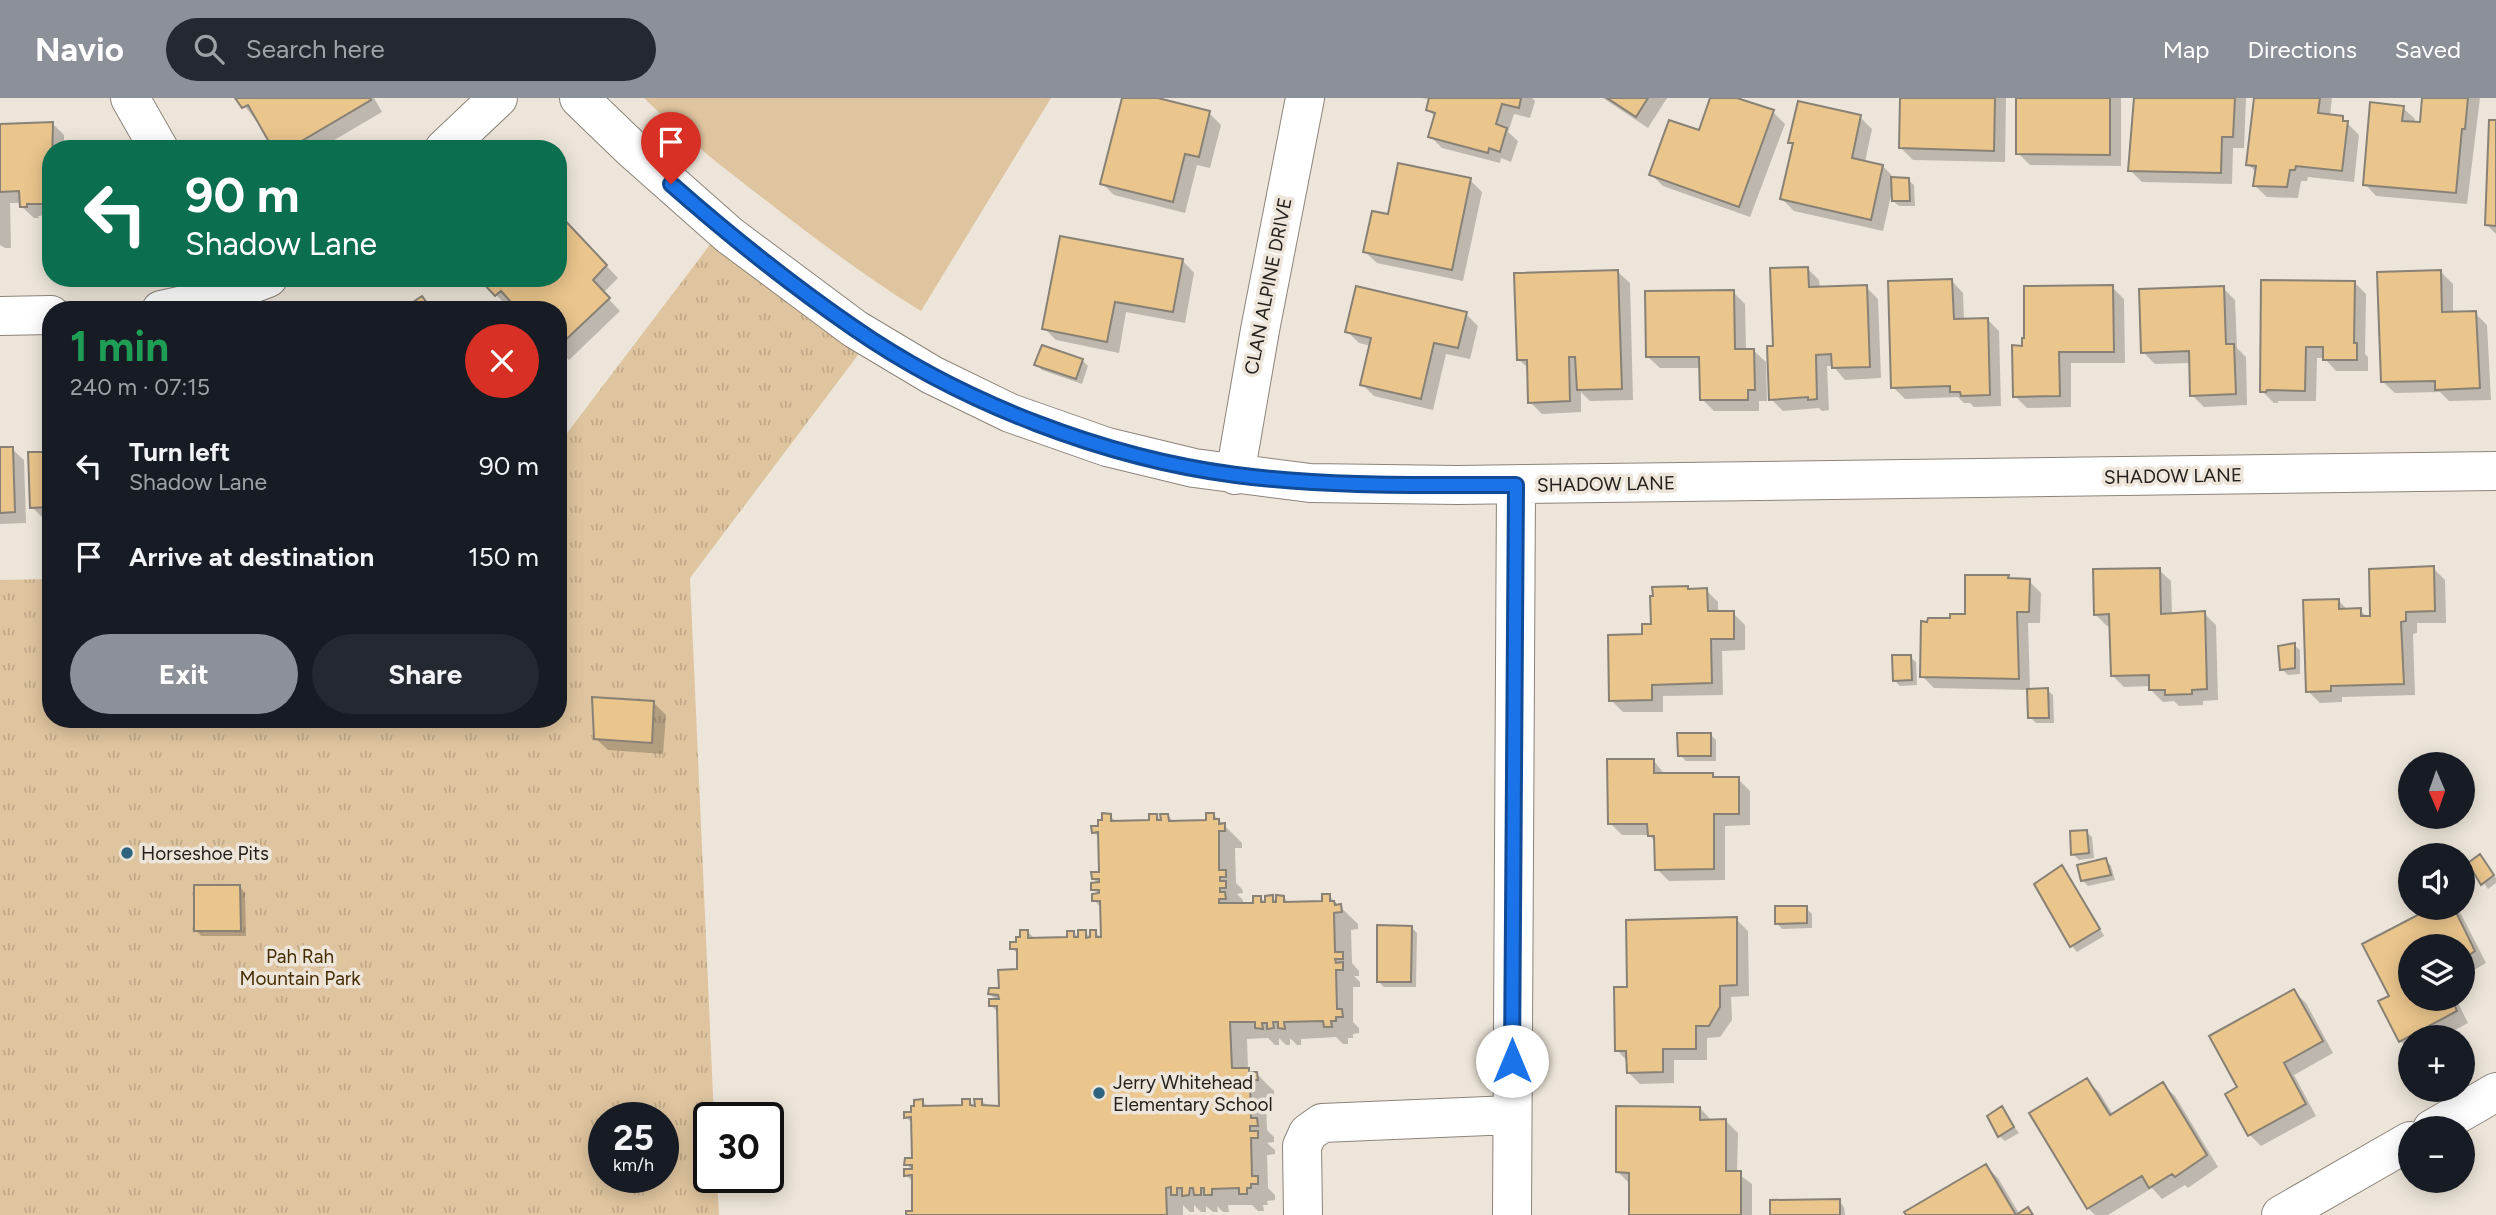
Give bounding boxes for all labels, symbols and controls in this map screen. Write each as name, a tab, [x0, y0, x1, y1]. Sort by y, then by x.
search box	[166, 18, 656, 81]
text: Navio	[35, 30, 124, 69]
icon: search	[190, 30, 228, 68]
text: Search here	[246, 33, 385, 65]
text: Map	[2163, 35, 2209, 64]
text: Directions	[2247, 35, 2357, 64]
text: Saved	[2395, 35, 2461, 64]
pin	[641, 112, 701, 184]
icon: arrive	[652, 123, 690, 161]
text: 90 m	[185, 165, 300, 224]
icon: left	[70, 168, 161, 259]
street label: CLAN ALPINE DRIVE	[1240, 195, 1296, 377]
text: Shadow Lane	[185, 225, 377, 263]
text: 1 min	[70, 321, 169, 372]
button: close	[465, 324, 539, 398]
text: 240 m · 07:15	[70, 373, 210, 401]
text: Turn left	[129, 436, 230, 468]
icon: left	[70, 447, 108, 485]
text: 90 m	[479, 450, 539, 482]
street label: SHADOW LANE	[2104, 463, 2242, 489]
text: Shadow Lane	[129, 468, 267, 496]
street label: SHADOW LANE	[1537, 471, 1675, 497]
icon: arrive	[70, 538, 108, 576]
text: Arrive at destination	[129, 541, 374, 573]
text: 150 m	[468, 541, 539, 573]
button: Exit	[70, 634, 298, 714]
button: Share	[312, 634, 539, 714]
north arrow	[2398, 752, 2474, 830]
map controls	[2398, 752, 2475, 1193]
place label: Horseshoe Pits	[141, 842, 269, 865]
button: sound	[2398, 843, 2475, 920]
marker: Horseshoe Pits	[119, 845, 135, 861]
button: layers	[2398, 934, 2475, 1011]
park label: Pah Rah Mountain Park	[240, 945, 361, 990]
position arrow	[1475, 1024, 1549, 1098]
button: +	[2398, 1025, 2475, 1102]
place label: Jerry Whitehead Elementary School	[1113, 1071, 1273, 1116]
marker: Jerry Whitehead Elementary School	[1091, 1085, 1107, 1101]
speed limit sign: 30	[693, 1102, 784, 1193]
button: −	[2398, 1116, 2475, 1193]
text: 25	[613, 1117, 654, 1159]
text: km/h	[613, 1154, 654, 1176]

